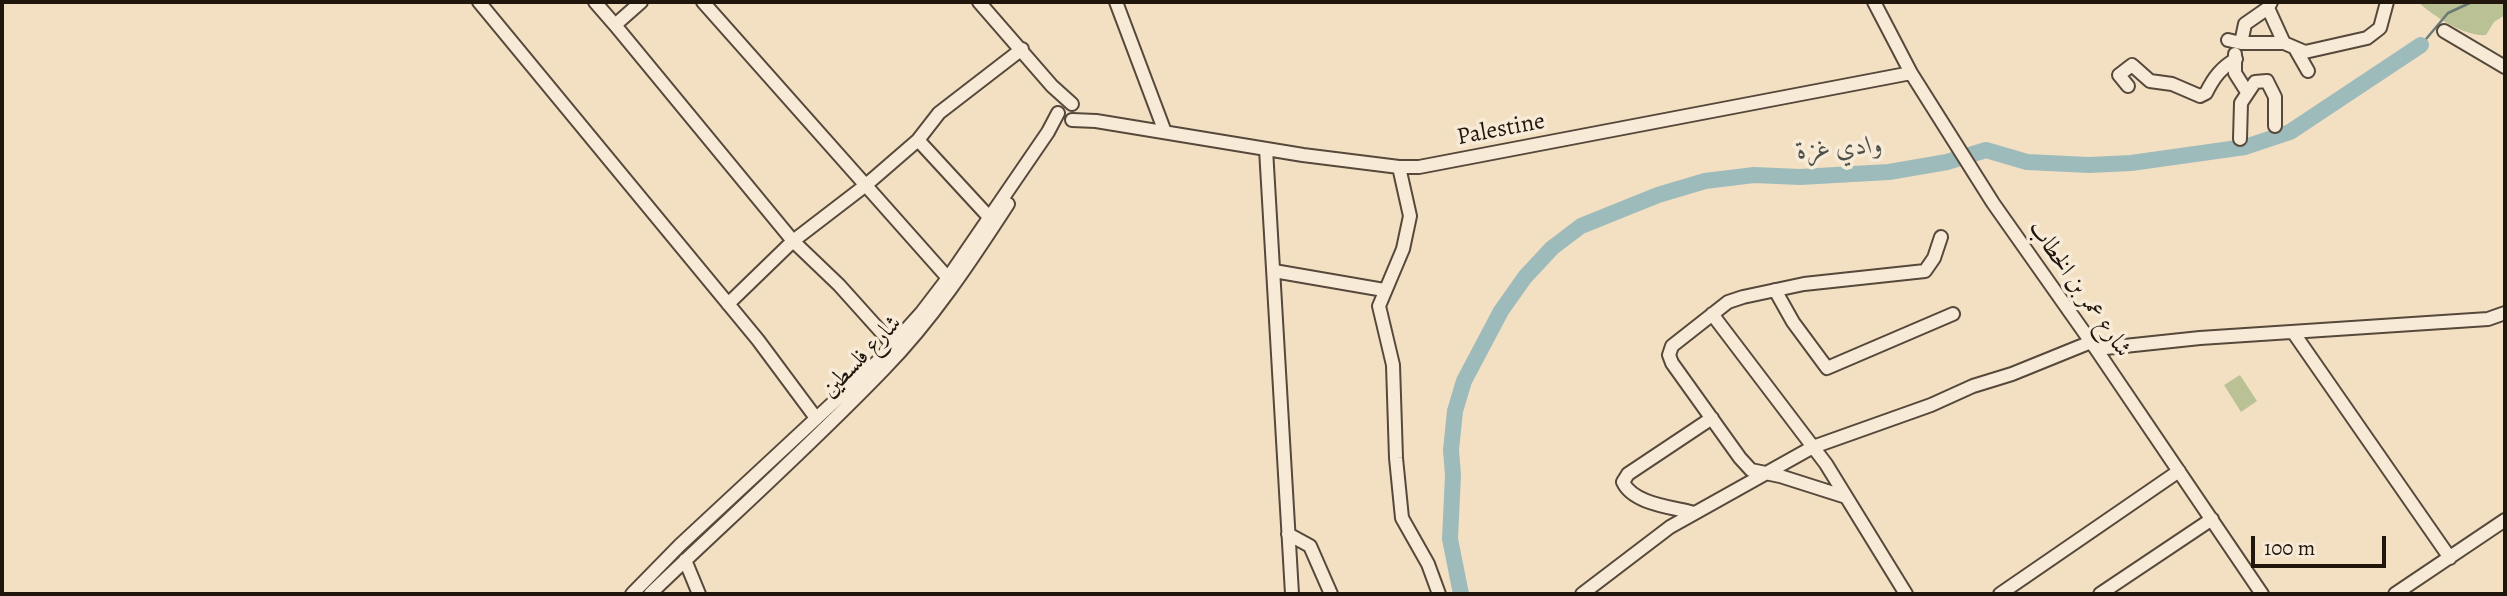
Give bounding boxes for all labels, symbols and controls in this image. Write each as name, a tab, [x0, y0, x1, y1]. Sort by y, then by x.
street label: Palestine	[1455, 107, 1547, 153]
water label: وادي غزة	[1796, 130, 1884, 168]
street label: شارع عمر بن الخطاب	[2021, 215, 2137, 363]
street label: شارع فلسطين	[816, 310, 908, 404]
scale bar	[2255, 522, 2390, 566]
text: 100 m	[2264, 534, 2315, 562]

